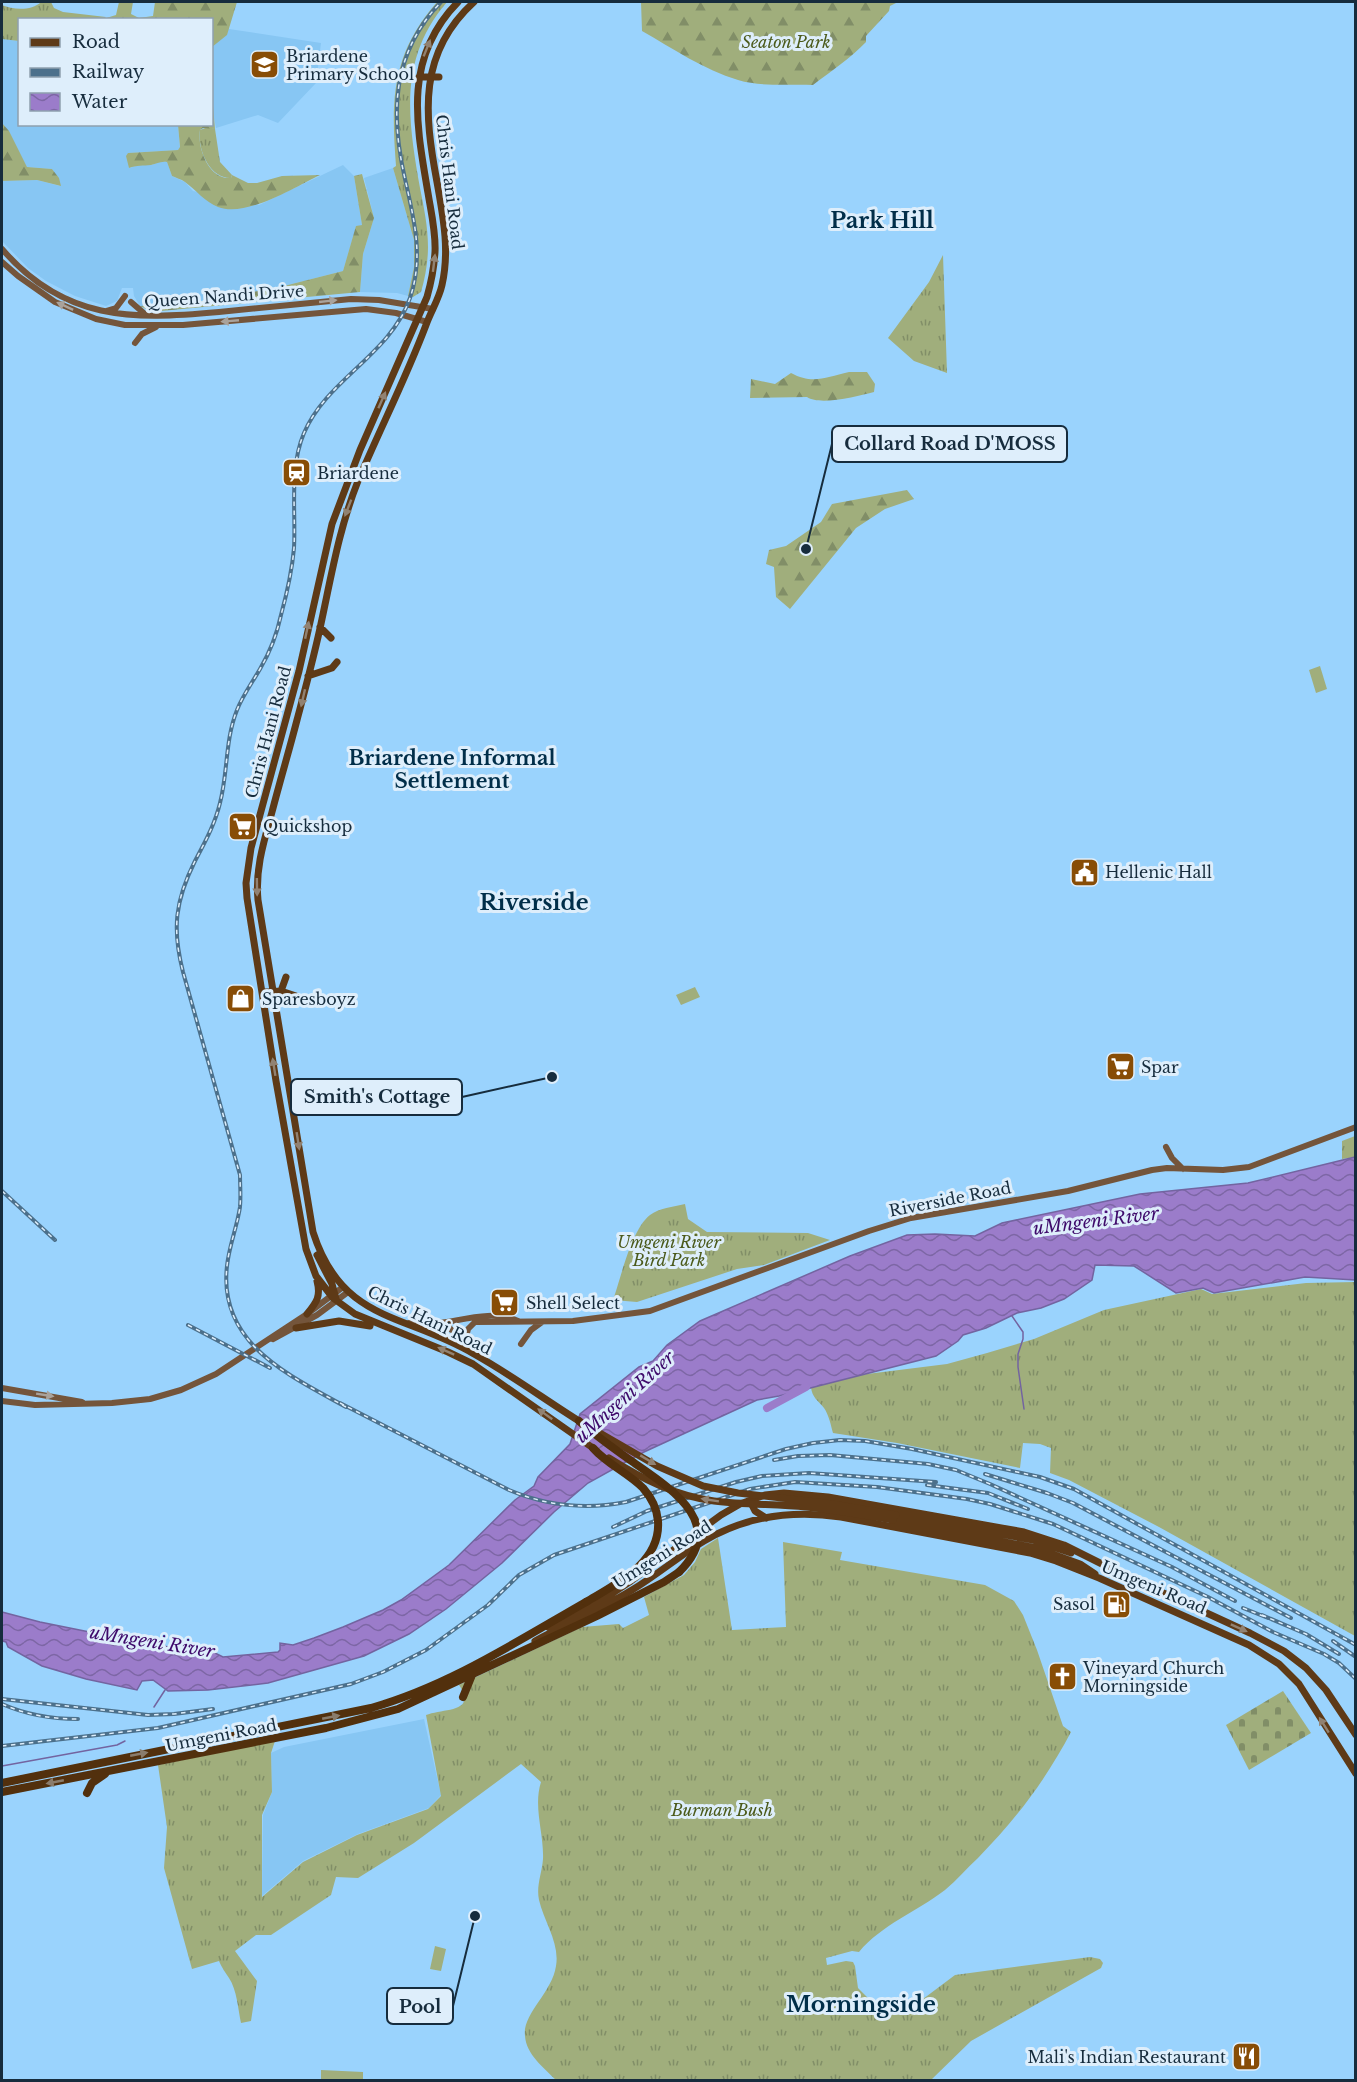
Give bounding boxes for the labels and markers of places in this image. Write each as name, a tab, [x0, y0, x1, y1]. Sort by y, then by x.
place label: Briardene Primary School	[286, 46, 414, 84]
school or university icon: Briardene Primary School	[249, 49, 281, 81]
callout: Collard Road D'MOSS	[832, 426, 1067, 462]
station icon: Briardene	[280, 457, 312, 489]
place label: Briardene	[317, 463, 399, 483]
supermarket icon: Quickshop	[226, 810, 258, 842]
place label: Quickshop	[263, 816, 353, 836]
public building icon: Hellenic Hall	[1068, 856, 1100, 888]
place label: Hellenic Hall	[1105, 862, 1212, 882]
shop icon: Sparesboyz	[225, 983, 257, 1015]
place label: Sparesboyz	[262, 989, 356, 1009]
supermarket icon: Spar	[1104, 1051, 1136, 1083]
place label: Spar	[1141, 1057, 1179, 1077]
callout: Smith's Cottage	[291, 1079, 462, 1115]
supermarket icon: Shell Select	[489, 1287, 521, 1319]
place label: Shell Select	[526, 1293, 620, 1313]
fuel station icon: Sasol	[1100, 1588, 1132, 1620]
place label: Sasol	[1053, 1594, 1095, 1614]
place label: Vineyard Church Morningside	[1082, 1658, 1224, 1696]
church icon: Vineyard Church Morningside	[1046, 1661, 1078, 1693]
callout: Pool	[387, 1988, 453, 2024]
restaurant icon: Mali's Indian Restaurant	[1231, 2041, 1263, 2073]
place label: Mali's Indian Restaurant	[1027, 2047, 1226, 2067]

